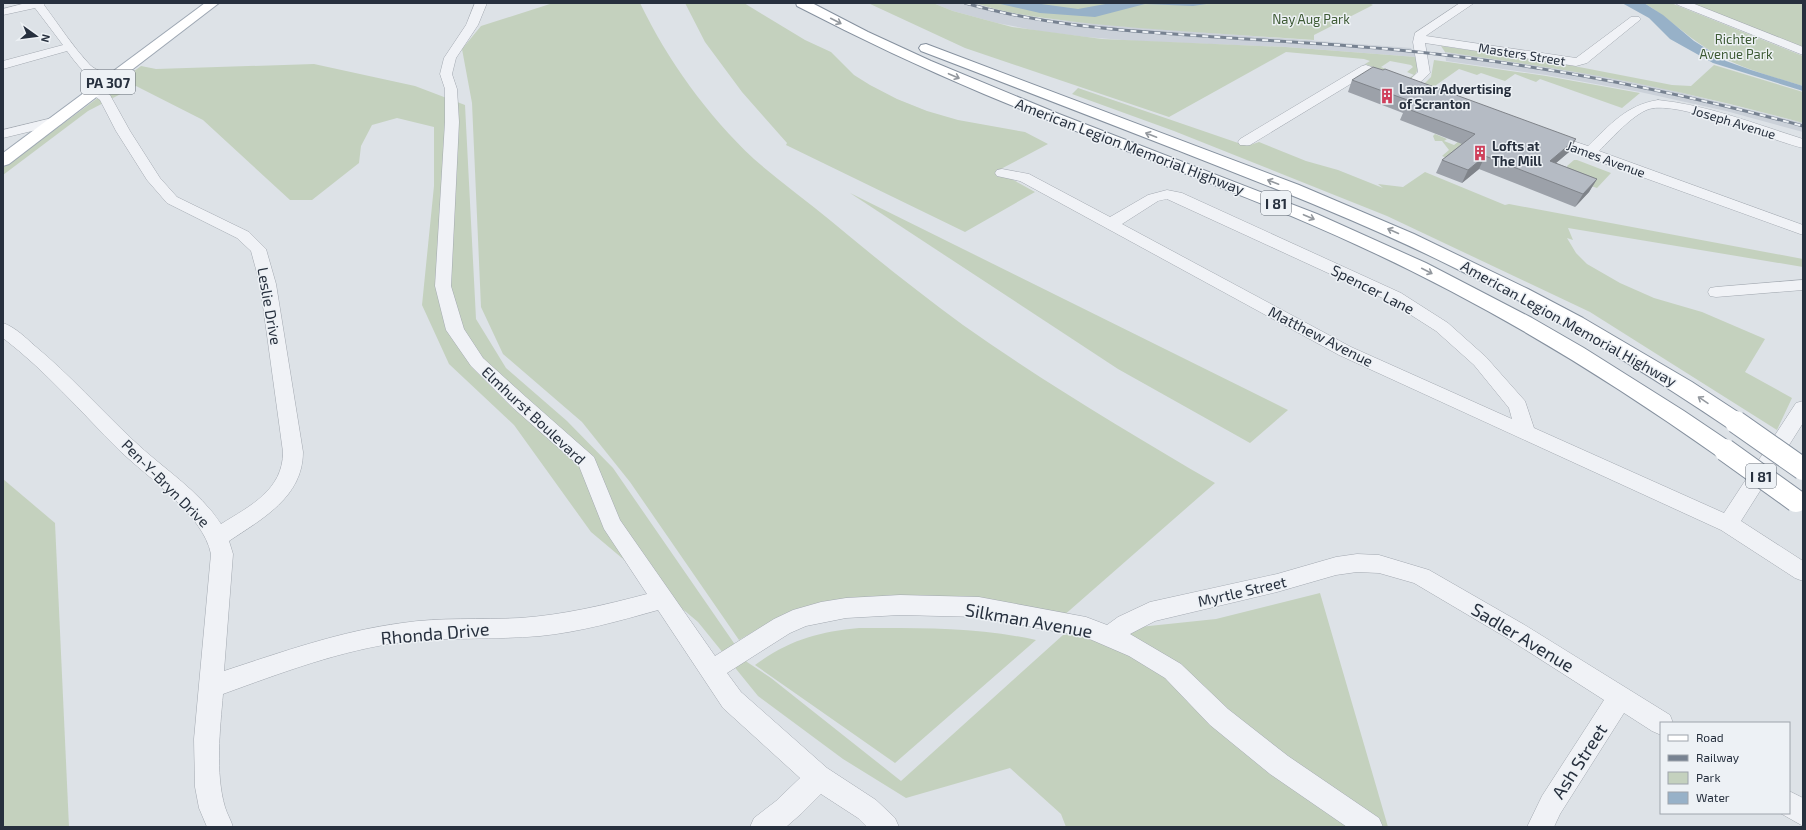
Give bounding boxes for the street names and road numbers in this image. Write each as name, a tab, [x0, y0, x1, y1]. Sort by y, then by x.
street label: Masters Street	[1477, 39, 1567, 69]
road number: PA 307	[81, 70, 135, 94]
street label: American Legion Memorial Highway	[1013, 94, 1247, 198]
street label: Joseph Avenue	[1690, 102, 1778, 142]
street label: James Avenue	[1564, 137, 1648, 181]
road number: I 81	[1261, 191, 1291, 215]
street label: American Legion Memorial Highway	[1458, 256, 1680, 390]
street label: Spencer Lane	[1328, 260, 1418, 318]
street label: Leslie Drive	[254, 266, 286, 346]
street label: Matthew Avenue	[1266, 302, 1376, 370]
street label: Elmhurst Boulevard	[478, 362, 590, 468]
street label: Pen-Y-Bryn Drive	[118, 435, 214, 531]
road number: I 81	[1746, 464, 1776, 488]
street label: Myrtle Street	[1196, 572, 1288, 610]
street label: Silkman Avenue	[964, 598, 1094, 642]
street label: Sadler Avenue	[1468, 598, 1578, 676]
street label: Rhonda Drive	[380, 617, 490, 649]
street label: Ash Street	[1547, 719, 1611, 803]

